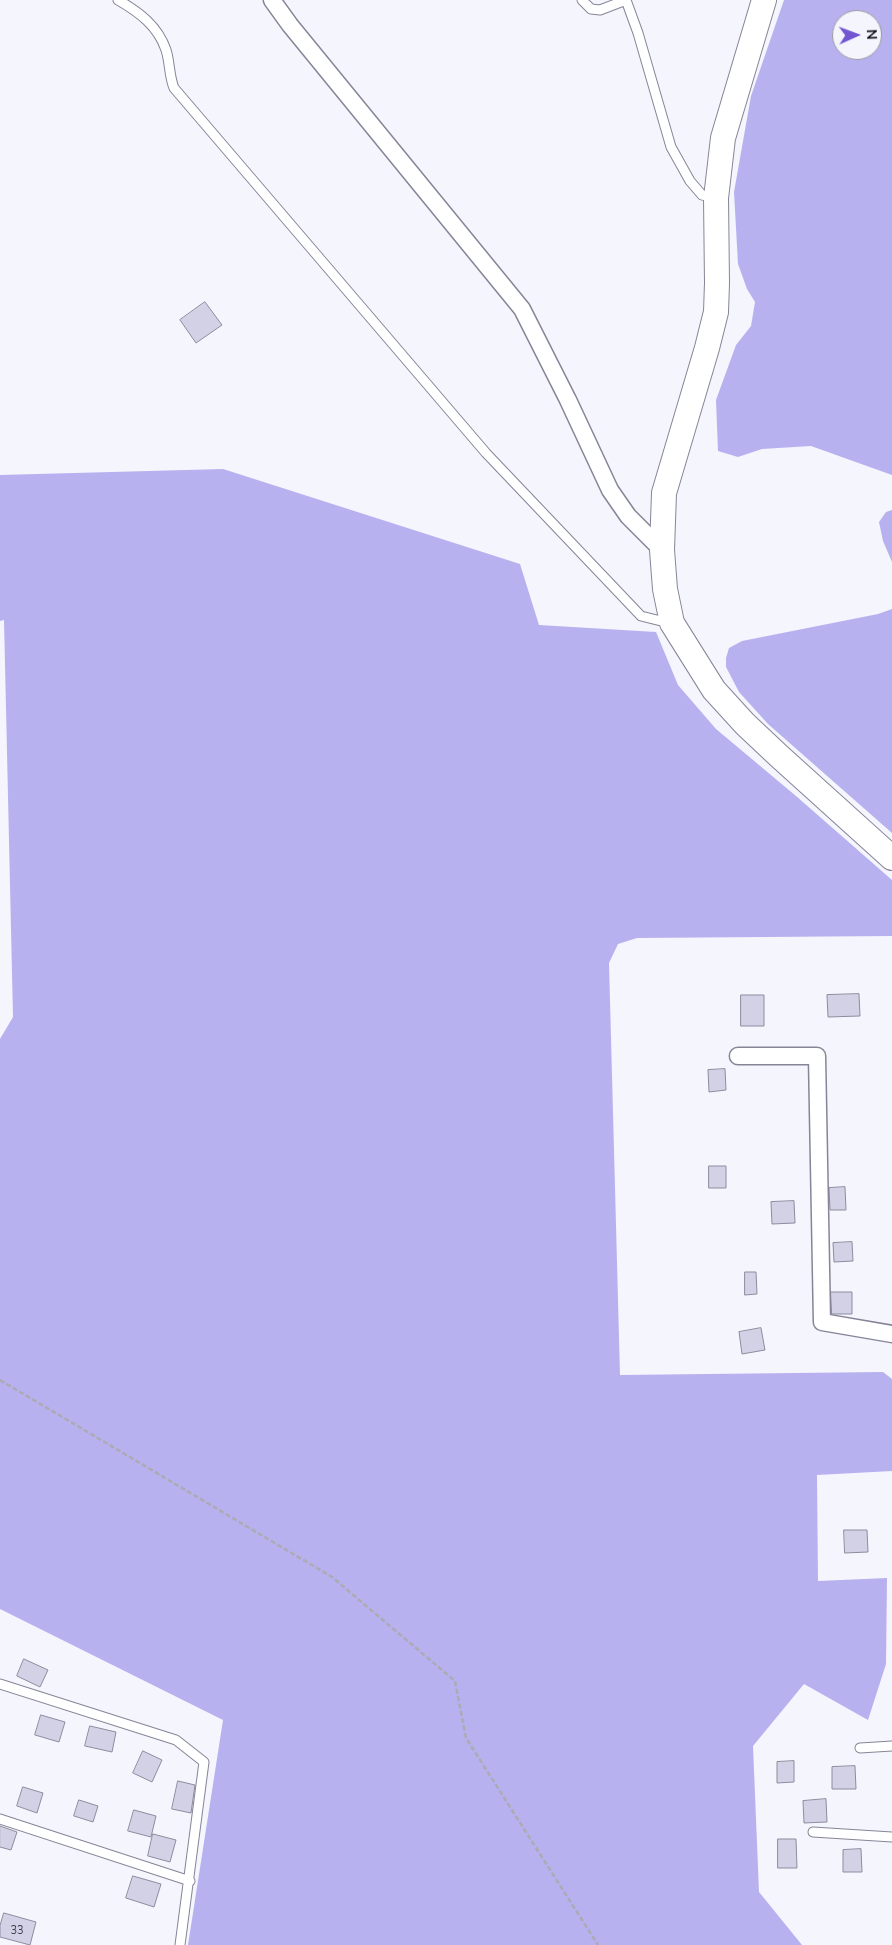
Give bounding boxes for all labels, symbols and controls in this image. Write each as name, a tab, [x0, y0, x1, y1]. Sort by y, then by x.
north arrow	[832, 10, 882, 60]
text: N	[862, 29, 881, 40]
house number: 33	[10, 1924, 24, 1938]

